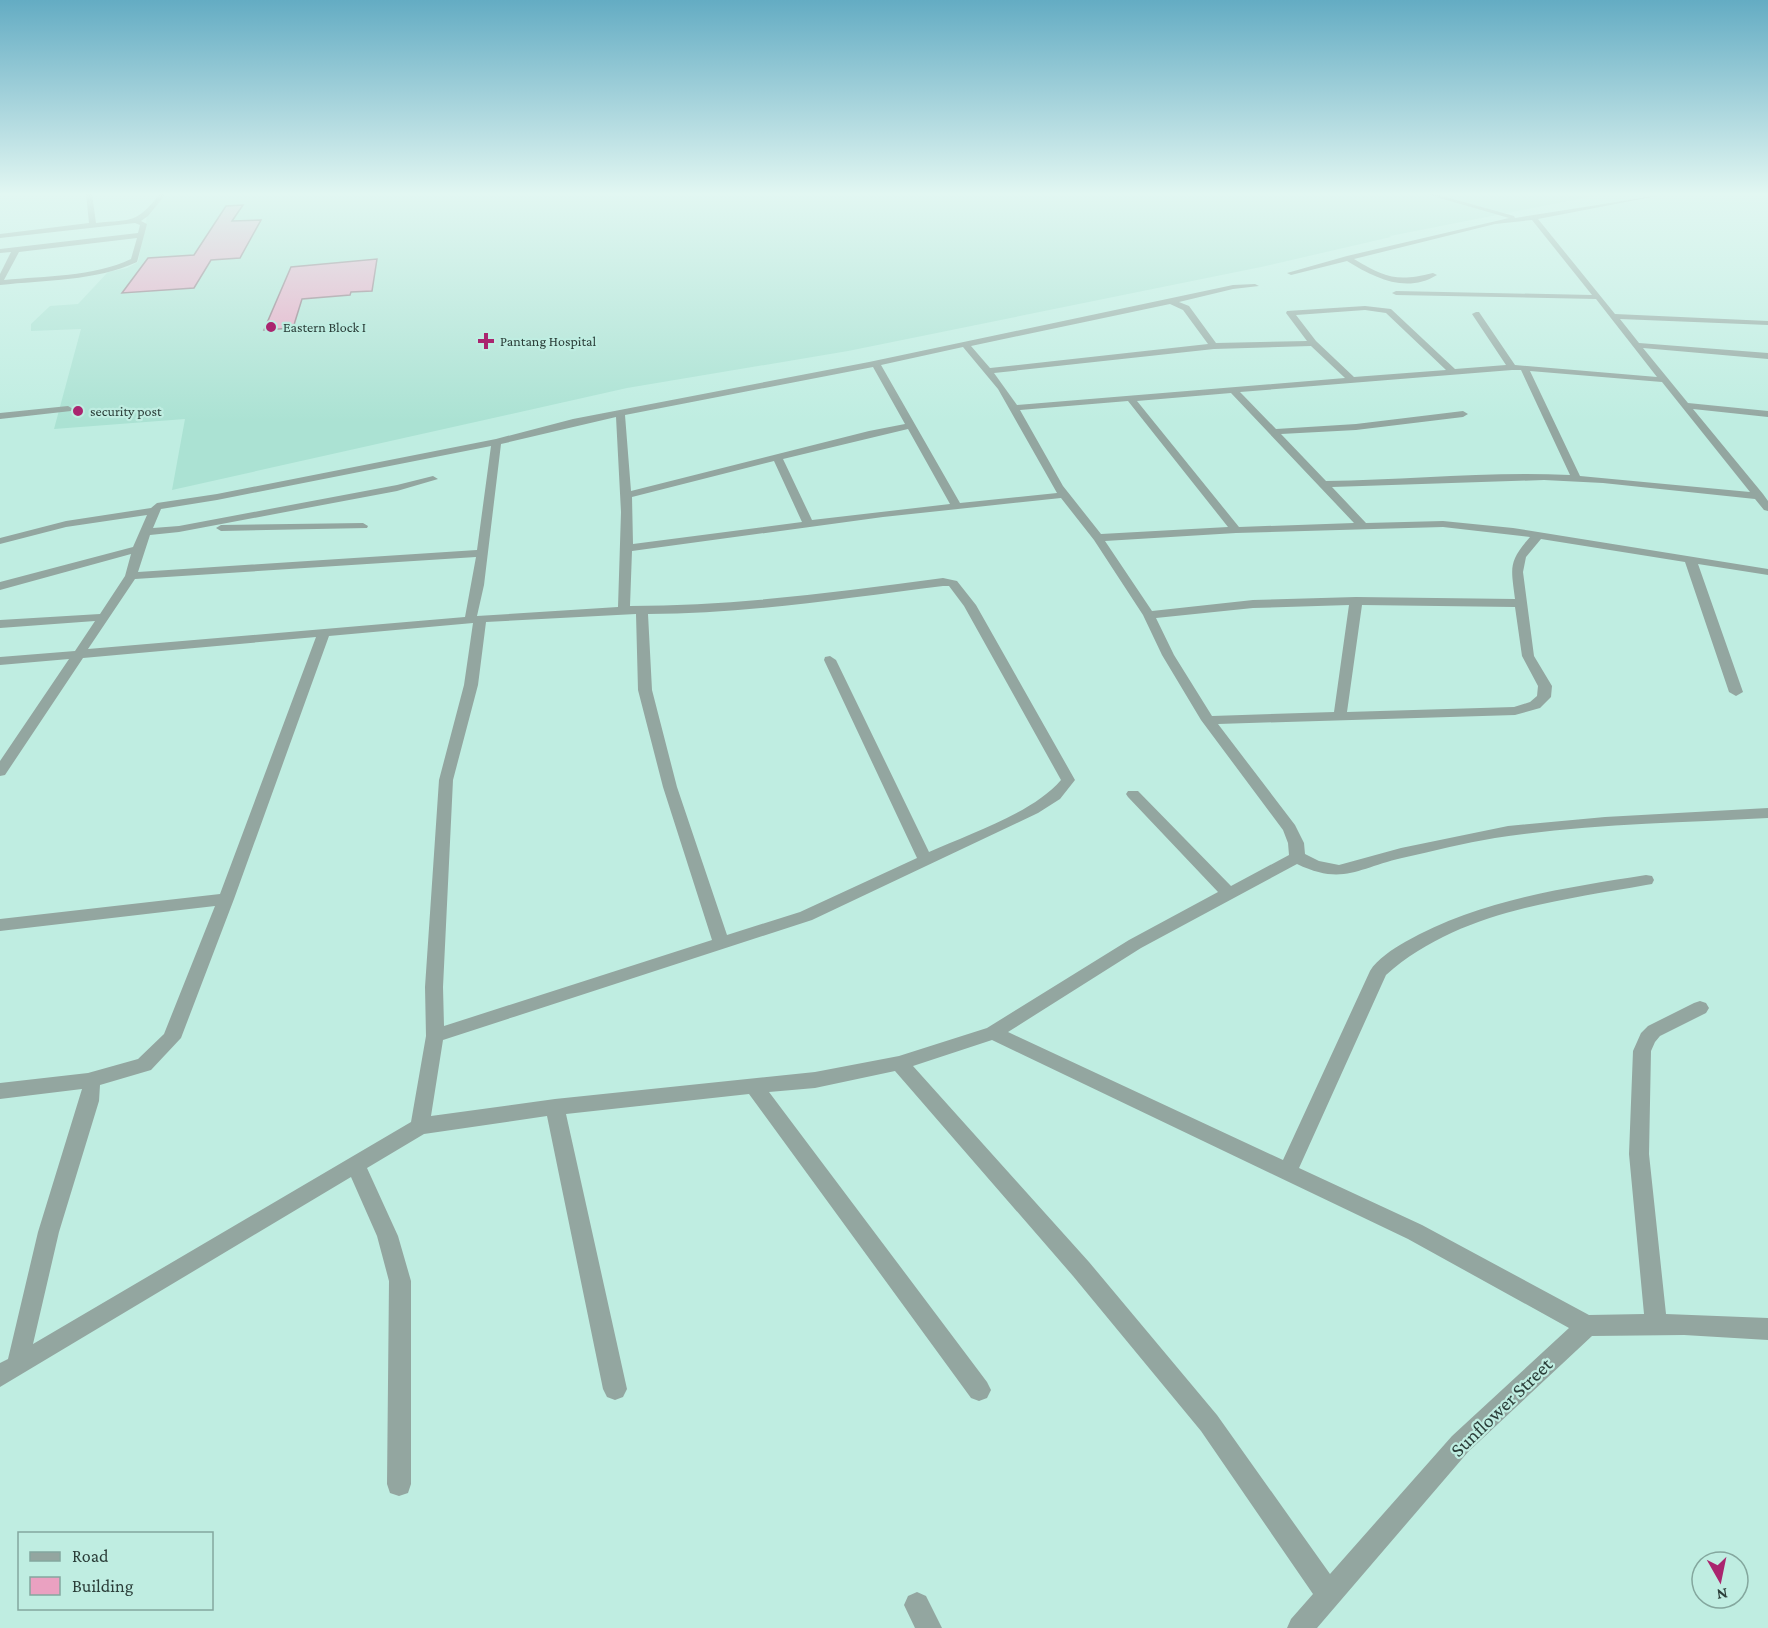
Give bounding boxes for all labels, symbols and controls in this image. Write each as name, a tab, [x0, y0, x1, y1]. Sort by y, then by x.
place label: Eastern Block I	[283, 319, 366, 335]
marker: Eastern Block I	[264, 320, 278, 334]
marker: Pantang Hospital	[477, 332, 495, 350]
place label: Pantang Hospital	[500, 333, 596, 349]
place label: security post	[90, 403, 162, 419]
marker: security post	[71, 404, 85, 418]
street label: Sunflower Street	[1446, 1353, 1557, 1461]
legend	[18, 1532, 213, 1610]
text: Road	[72, 1546, 109, 1566]
north arrow	[1690, 1550, 1750, 1610]
text: Building	[72, 1576, 134, 1596]
text: N	[1715, 1585, 1729, 1604]

